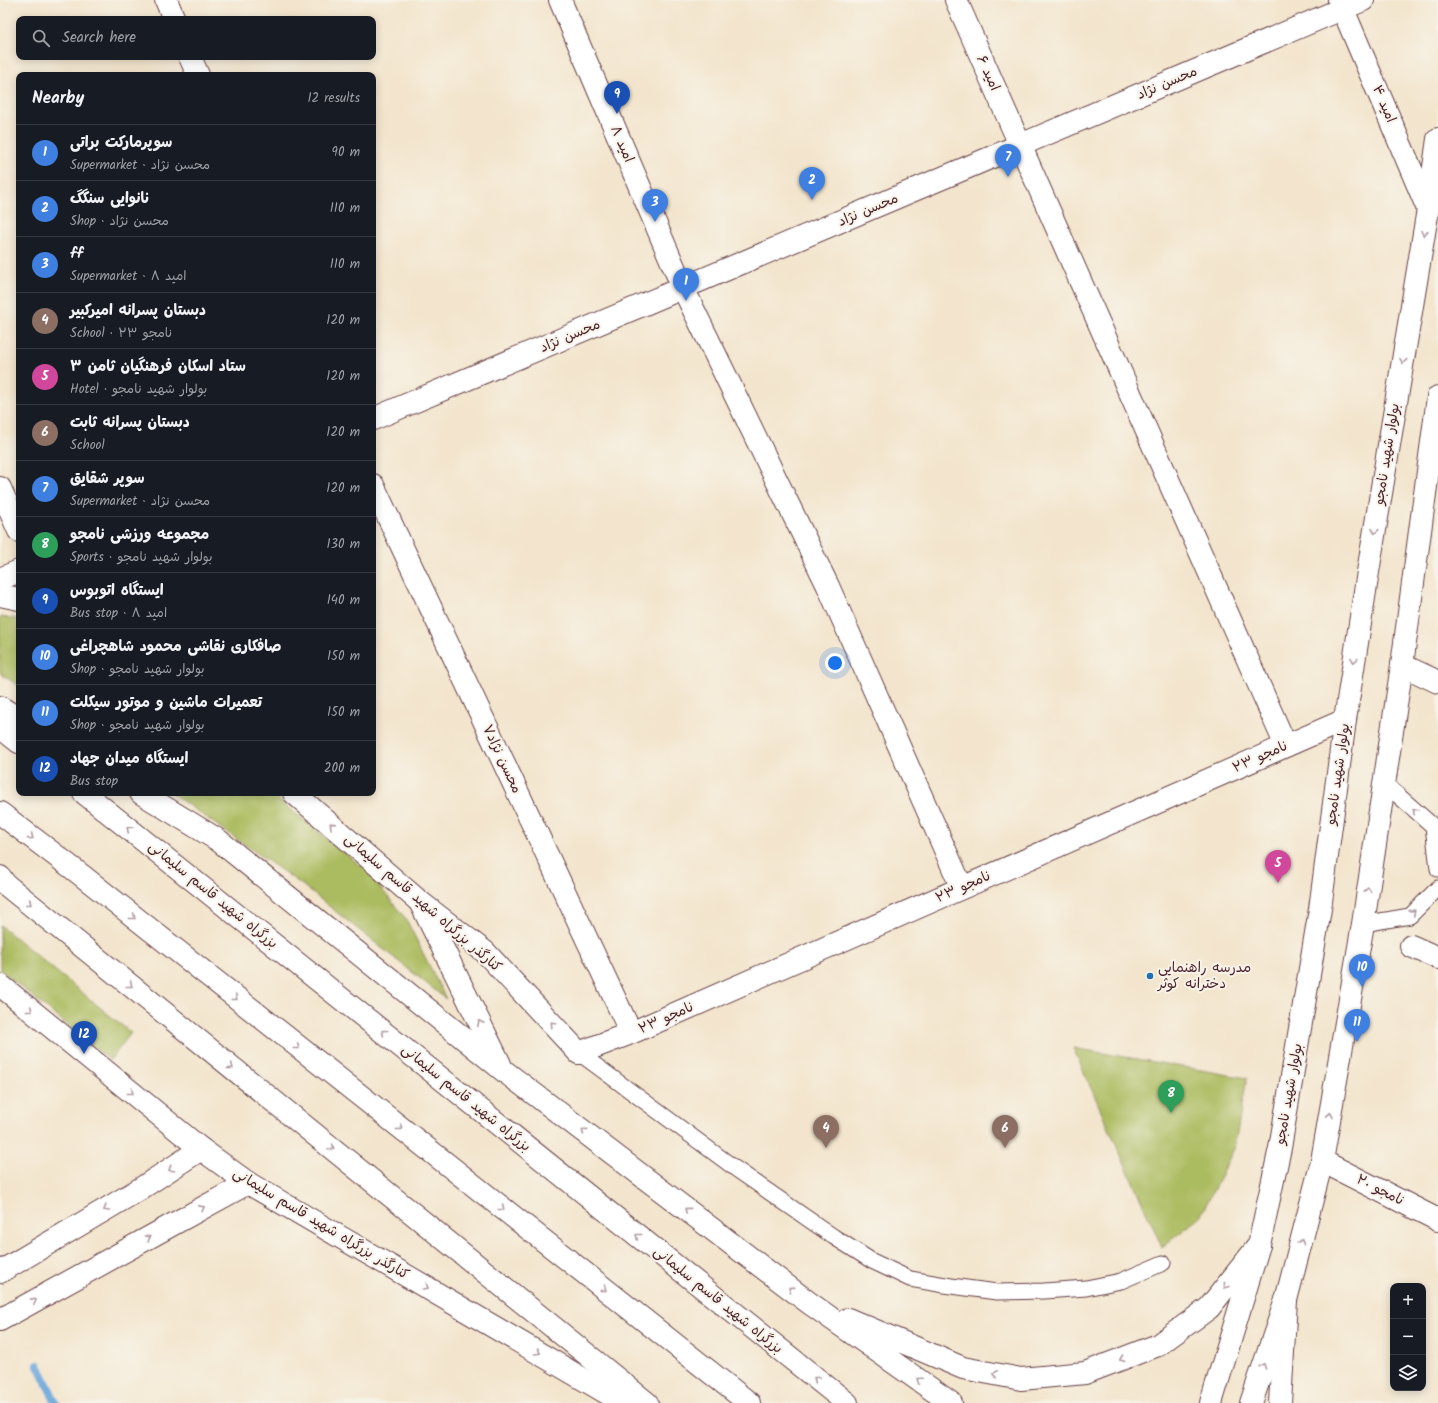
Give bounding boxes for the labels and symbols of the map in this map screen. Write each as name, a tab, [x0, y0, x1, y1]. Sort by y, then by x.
street label: امید ۶	[970, 52, 1006, 94]
street label: محسن نژاد	[1133, 60, 1201, 106]
pin: 9	[604, 81, 630, 114]
street label: امید ۴	[1366, 82, 1402, 126]
street label: امید ۸	[604, 122, 640, 166]
pin: 7	[995, 144, 1021, 177]
pin: 2	[799, 167, 825, 200]
street label: محسن نژاد	[834, 187, 902, 233]
pin: 3	[642, 189, 668, 222]
one-way arrow	[1420, 230, 1429, 236]
pin: 1	[673, 268, 699, 301]
street label: محسن نژاد	[536, 313, 604, 359]
one-way arrow	[1399, 358, 1408, 365]
street label: بولوار شهید نامجو	[1368, 402, 1406, 507]
one-way arrow	[1371, 528, 1379, 534]
your location	[825, 653, 845, 673]
one-way arrow	[1351, 657, 1359, 663]
street label: محسن نژاد۷	[476, 721, 528, 797]
street label: بولوار شهید نامجو	[1320, 722, 1356, 827]
street label: نامجو ۲۳	[1229, 735, 1291, 779]
one-way arrow	[1413, 808, 1420, 815]
one-way arrow	[329, 823, 336, 830]
one-way arrow	[127, 826, 134, 833]
street label: کنارگذر بزرگراه شهید قاسم سلیمانی	[339, 828, 507, 978]
one-way arrow	[27, 832, 34, 839]
street label: بزرگراه شهید قاسم سلیمانی	[143, 836, 283, 954]
pin: 5	[1265, 850, 1291, 883]
street label: نامجو ۲۳	[932, 865, 994, 909]
one-way arrow	[1363, 887, 1372, 893]
one-way arrow	[25, 898, 32, 905]
one-way arrow	[1409, 910, 1416, 917]
one-way arrow	[129, 912, 136, 919]
pin: 10	[1349, 954, 1375, 987]
place label: مدرسه راهنمایی دخترانه کوثر	[1157, 957, 1251, 995]
marker: مدرسه راهنمایی دخترانه کوثر	[1145, 971, 1155, 981]
one-way arrow	[126, 980, 133, 987]
one-way arrow	[231, 993, 238, 1000]
street label: نامجو ۲۳	[635, 996, 697, 1040]
one-way arrow	[26, 1005, 33, 1012]
pin: 11	[1344, 1009, 1370, 1042]
one-way arrow	[477, 1020, 485, 1027]
pin: 12	[71, 1021, 97, 1054]
one-way arrow	[550, 1021, 557, 1029]
one-way arrow	[381, 1030, 388, 1037]
street label: بزرگراه شهید قاسم سلیمانی	[396, 1039, 536, 1157]
one-way arrow	[293, 1042, 300, 1049]
street label: بولوار شهید نامجو	[1269, 1042, 1309, 1147]
one-way arrow	[227, 1062, 234, 1069]
pin: 8	[1158, 1080, 1184, 1113]
one-way arrow	[126, 1088, 133, 1095]
one-way arrow	[1325, 1112, 1334, 1118]
pin: 4	[813, 1115, 839, 1148]
pin: 6	[992, 1115, 1018, 1148]
one-way arrow	[395, 1123, 402, 1130]
one-way arrow	[581, 1129, 588, 1136]
one-way arrow	[328, 1144, 335, 1151]
street label: کنارگذر بزرگراه شهید قاسم سلیمانی	[229, 1162, 413, 1286]
one-way arrow	[168, 1164, 175, 1171]
street label: نامجو ۲۰	[1352, 1169, 1408, 1211]
one-way arrow	[497, 1203, 504, 1210]
one-way arrow	[103, 1205, 110, 1212]
one-way arrow	[198, 1206, 205, 1213]
one-way arrow	[685, 1208, 692, 1215]
one-way arrow	[636, 1234, 643, 1241]
one-way arrow	[144, 1235, 151, 1242]
one-way arrow	[1297, 1239, 1305, 1245]
street label: بزرگراه شهید قاسم سلیمانی	[648, 1241, 788, 1359]
one-way arrow	[422, 1282, 429, 1289]
one-way arrow	[1224, 1282, 1231, 1289]
one-way arrow	[599, 1284, 606, 1291]
one-way arrow	[788, 1286, 795, 1293]
one-way arrow	[30, 1298, 37, 1305]
one-way arrow	[534, 1348, 541, 1355]
one-way arrow	[1118, 1355, 1125, 1363]
one-way arrow	[1259, 1363, 1267, 1370]
one-way arrow	[992, 1370, 998, 1379]
one-way arrow	[814, 1376, 821, 1383]
one-way arrow	[917, 1378, 924, 1385]

